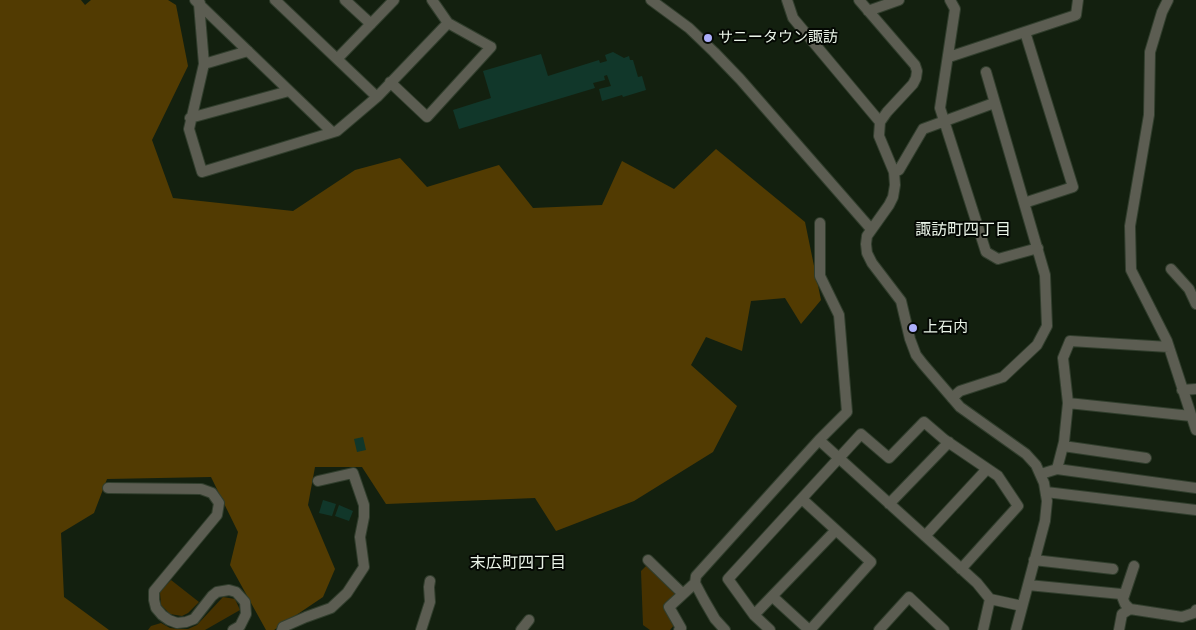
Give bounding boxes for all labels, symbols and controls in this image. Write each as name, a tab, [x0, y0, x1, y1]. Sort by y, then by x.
place label: サニータウン諏訪	[718, 29, 838, 47]
marker: サニータウン諏訪	[702, 32, 714, 44]
district label: 諏訪町四丁目	[915, 221, 1011, 241]
place label: 上石内	[923, 319, 968, 337]
marker: 上石内	[907, 322, 919, 334]
district label: 末広町四丁目	[470, 554, 566, 574]

